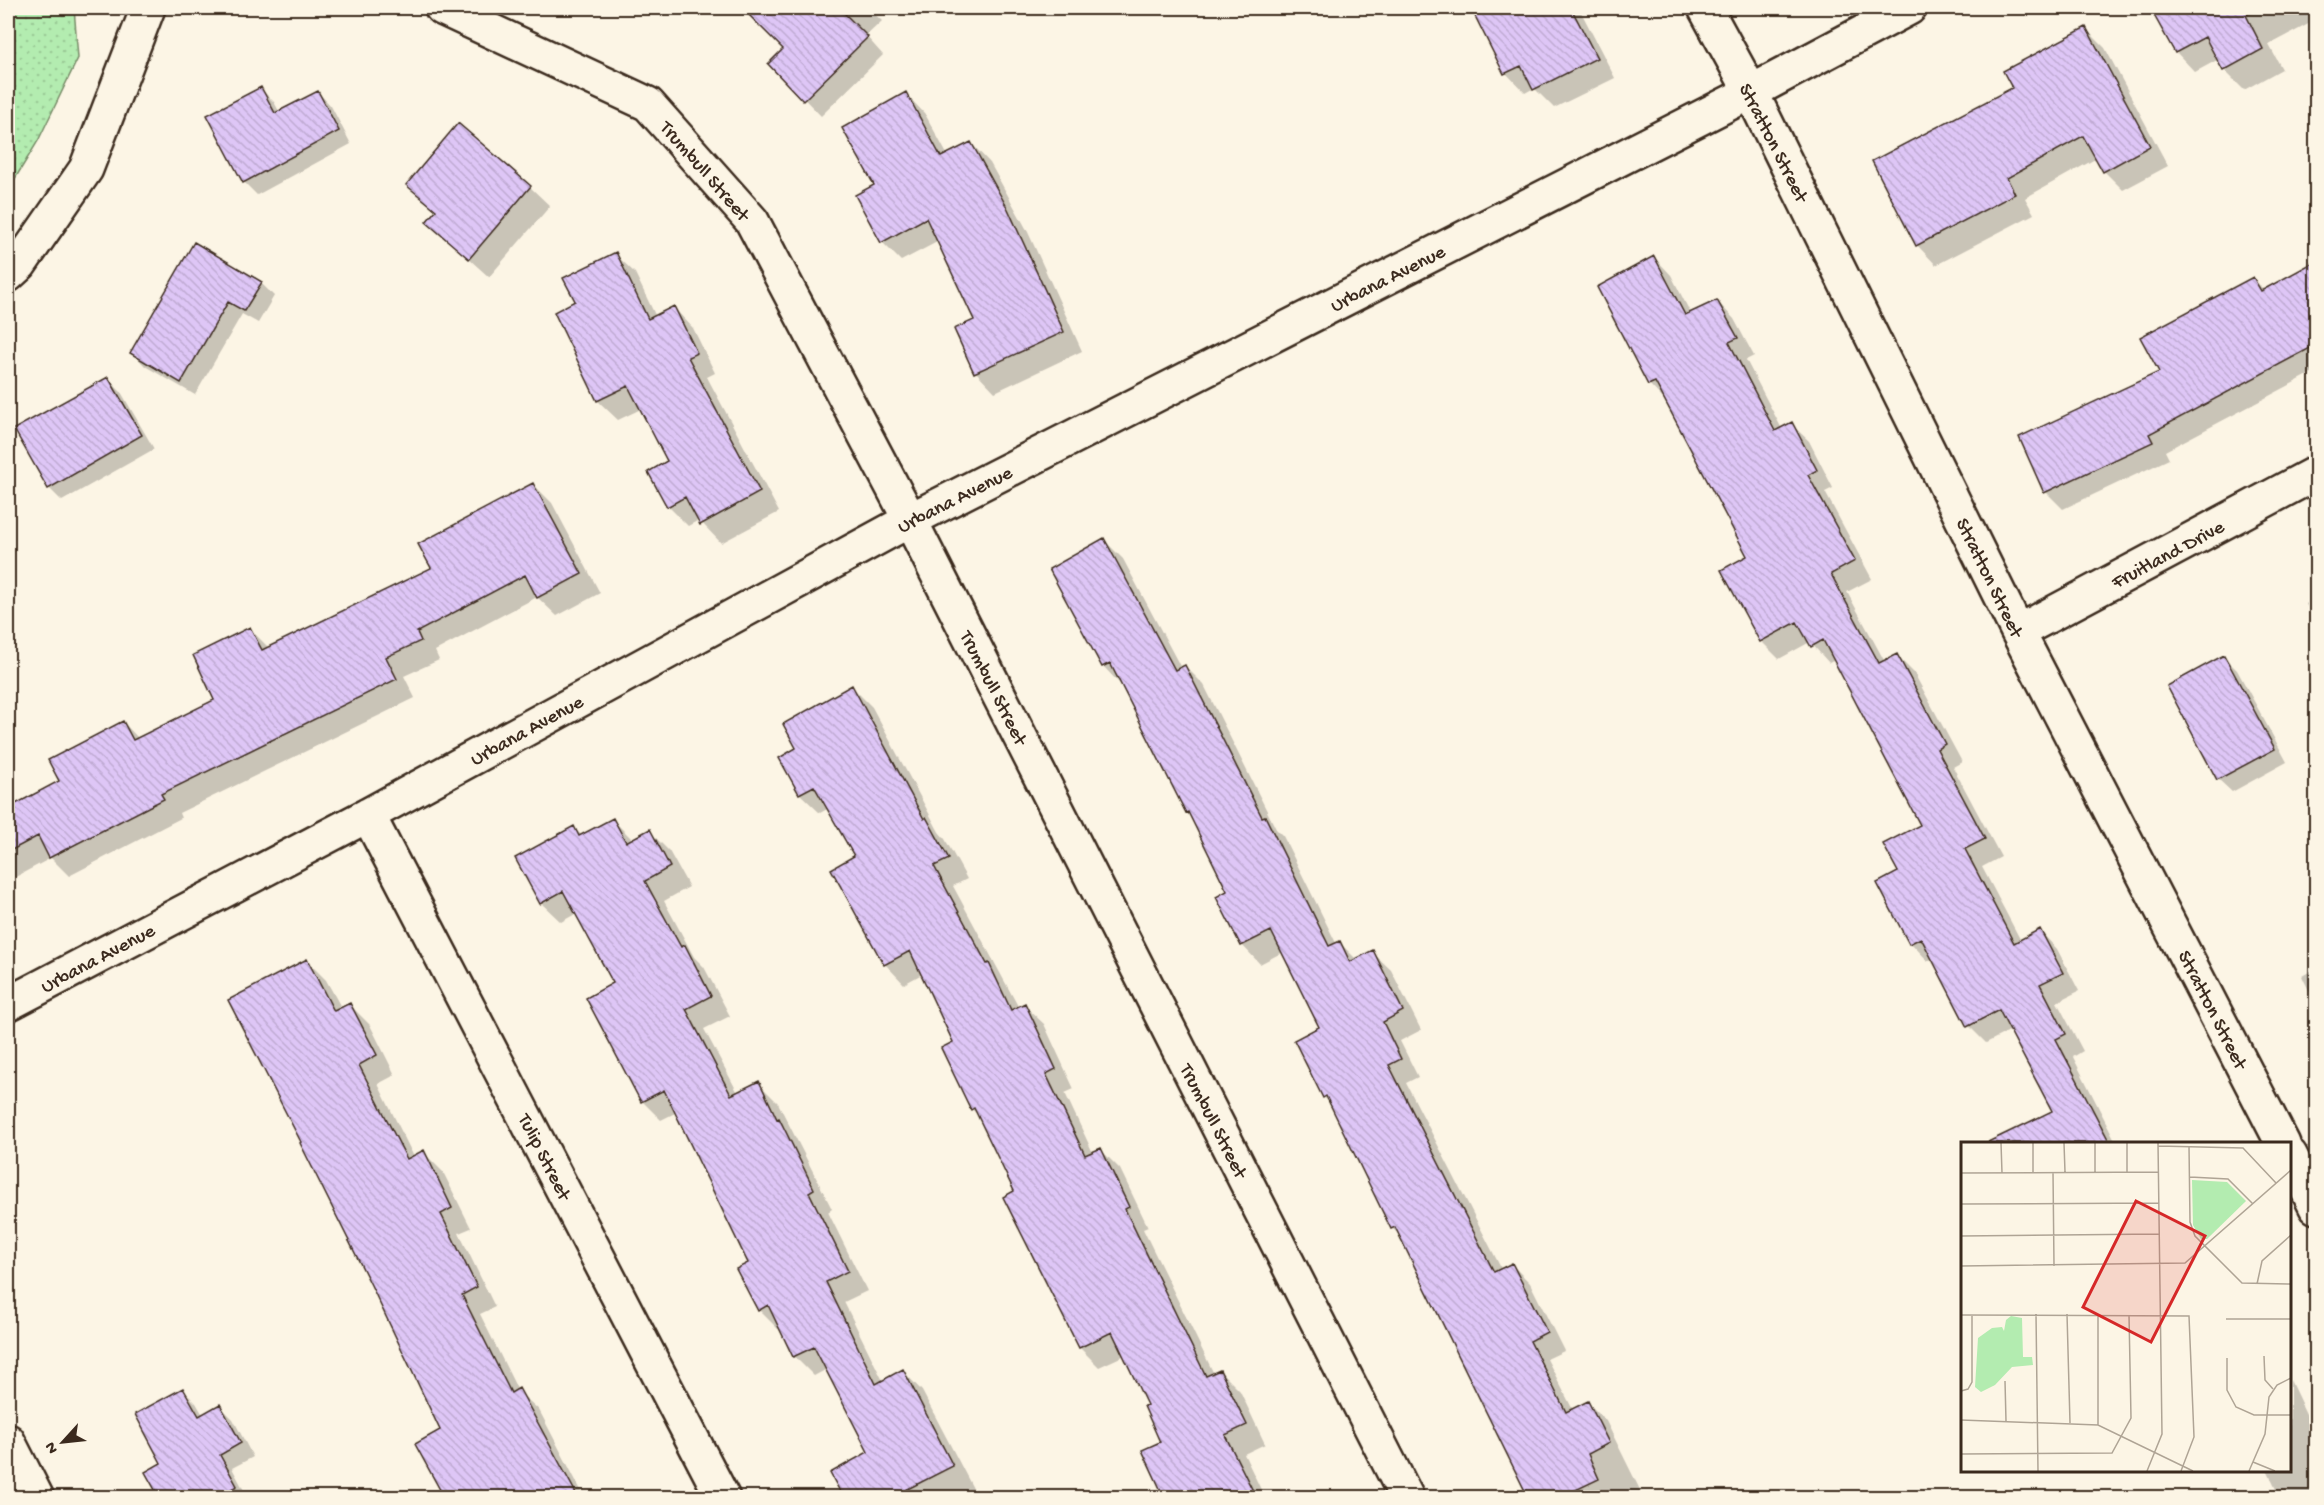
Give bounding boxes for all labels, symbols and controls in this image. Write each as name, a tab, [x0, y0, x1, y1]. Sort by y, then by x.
street label: Stratton Street	[1732, 80, 1812, 208]
street label: Trumbull Street	[653, 117, 754, 228]
street label: Urbana Avenue	[1327, 241, 1450, 319]
street label: Urbana Avenue	[894, 462, 1017, 540]
street label: Stratton Street	[1949, 515, 2027, 644]
street label: Fruitland Drive	[2107, 516, 2229, 596]
street label: Trumbull Street	[953, 627, 1031, 751]
street label: Urbana Avenue	[467, 691, 589, 773]
street label: Urbana Avenue	[38, 920, 160, 1000]
street label: Stratton Street	[2171, 947, 2251, 1075]
street label: Trumbull Street	[1173, 1060, 1251, 1184]
street label: Tulip Street	[511, 1110, 575, 1206]
inset map	[1961, 1142, 2291, 1472]
north arrow	[33, 1412, 93, 1472]
text: N	[42, 1438, 64, 1456]

